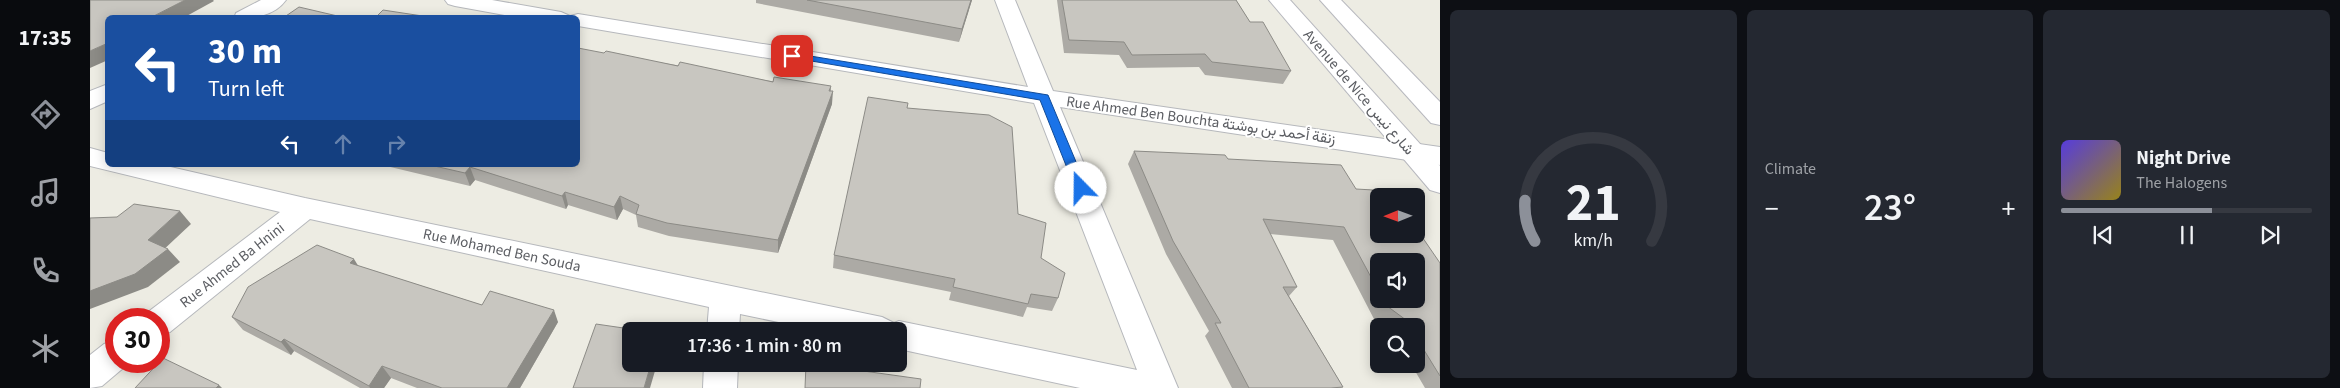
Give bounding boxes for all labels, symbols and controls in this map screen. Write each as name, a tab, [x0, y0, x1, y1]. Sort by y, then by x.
text: 17:35	[18, 22, 72, 54]
street label: Avenue de Nice شارع نيس	[1298, 25, 1419, 160]
text: 30 m	[208, 27, 282, 77]
icon: left	[125, 35, 190, 100]
pin	[771, 35, 813, 77]
icon: arrive	[778, 42, 806, 70]
text: Turn left	[208, 73, 284, 105]
street label: Rue Ahmed Ben Bouchta زنقة أحمد بن بوشتة	[1065, 91, 1337, 150]
icon: directions	[28, 97, 63, 132]
icon: left	[276, 130, 304, 158]
icon: ahead	[329, 130, 357, 158]
icon: right	[382, 130, 410, 158]
text: Night Drive	[2136, 145, 2231, 172]
text: Climate	[1765, 158, 1816, 180]
position arrow	[1054, 161, 1106, 213]
text: 21	[1566, 167, 1621, 241]
text: The Halogens	[2136, 172, 2227, 194]
icon: music	[28, 175, 63, 210]
text: 23°	[1864, 181, 1916, 235]
north arrow	[1370, 188, 1425, 242]
map controls	[1370, 188, 1425, 373]
text: −	[1765, 189, 1779, 229]
text: +	[2001, 189, 2015, 229]
street label: Rue Ahmed Ba Hnini	[176, 218, 289, 313]
icon: previous	[2089, 221, 2117, 249]
icon: pause	[2173, 221, 2201, 249]
icon: next	[2256, 221, 2284, 249]
street label: Rue Mohamed Ben Souda	[421, 224, 583, 277]
text: km/h	[1574, 228, 1613, 253]
icon: phone	[28, 253, 63, 288]
button: sound	[1370, 253, 1425, 308]
speed limit sign: 30	[105, 308, 170, 373]
button: search	[1370, 318, 1425, 373]
icon: climate	[28, 331, 63, 366]
text: 17:36 · 1 min · 80 m	[687, 333, 842, 360]

